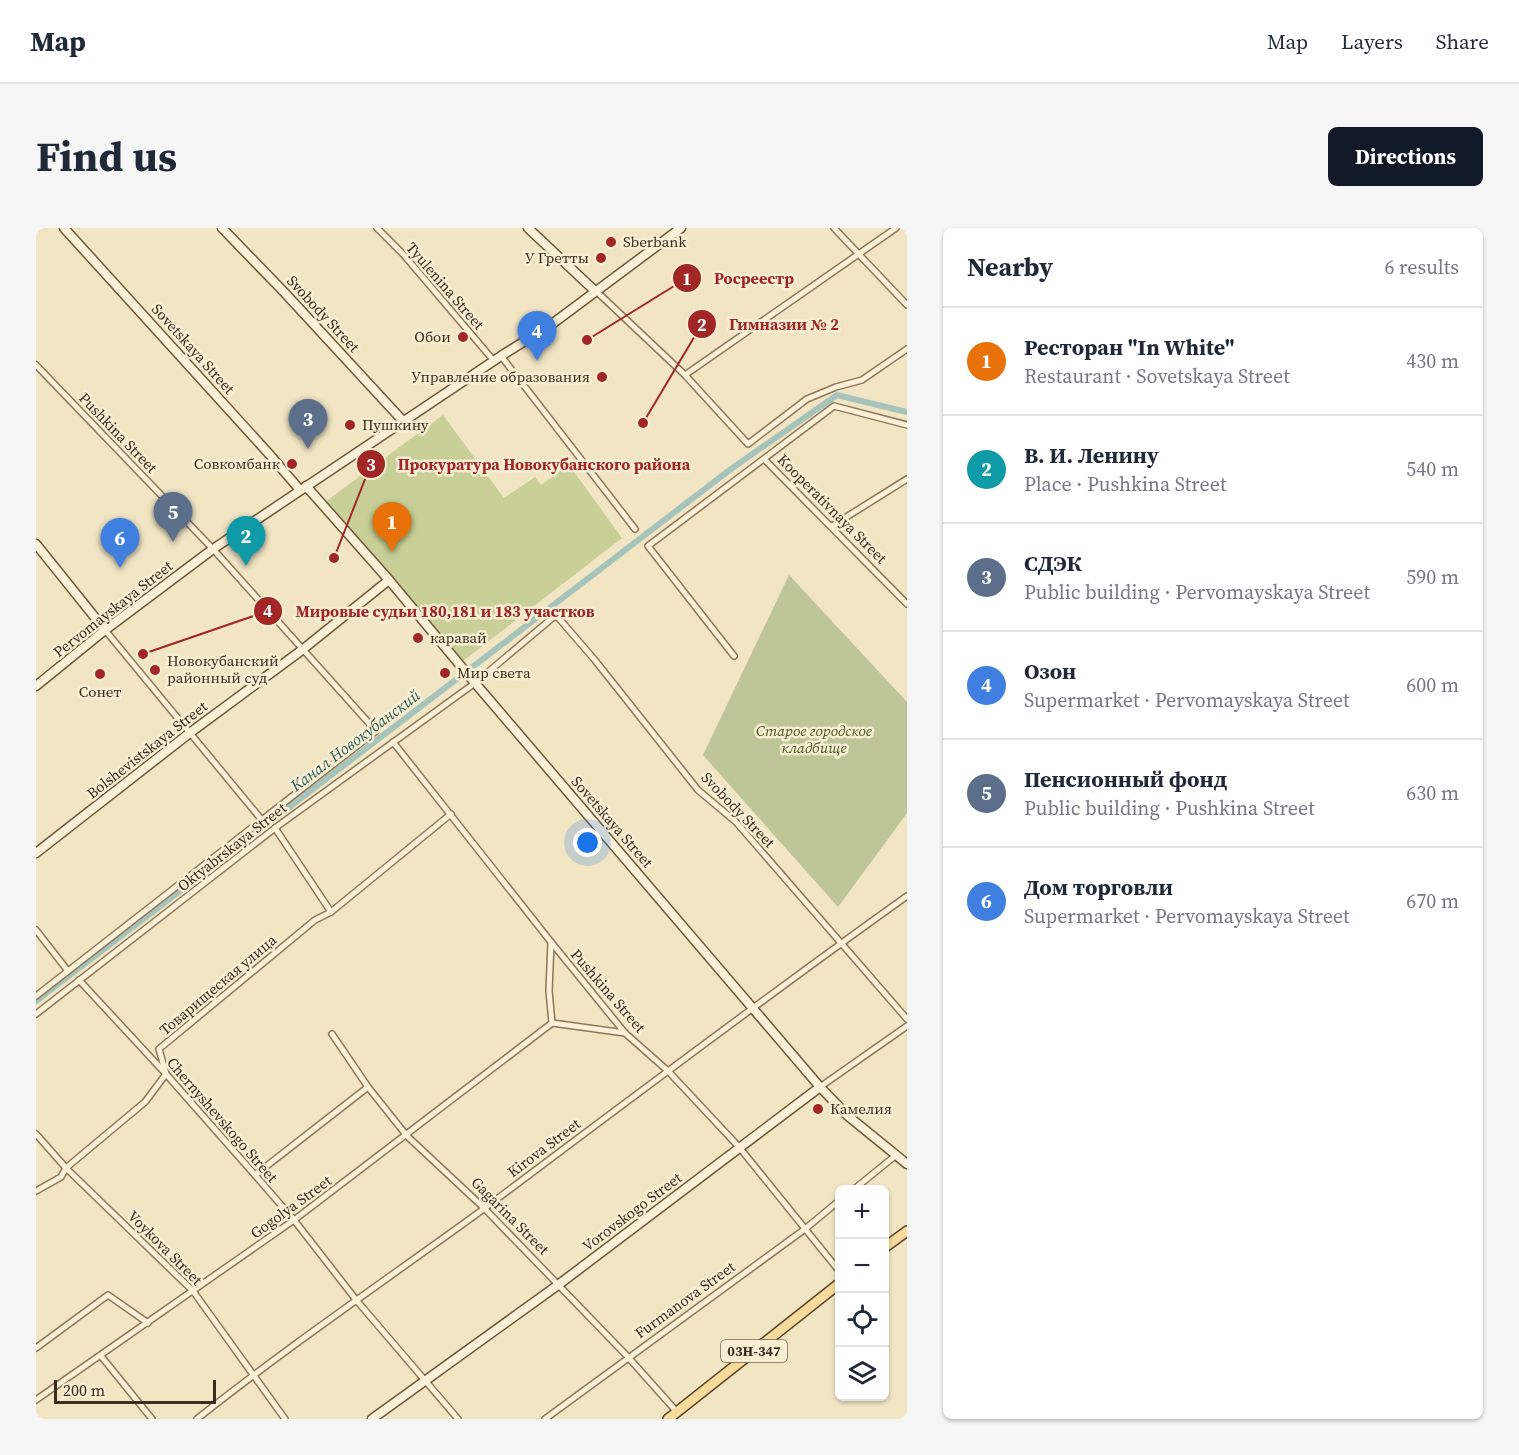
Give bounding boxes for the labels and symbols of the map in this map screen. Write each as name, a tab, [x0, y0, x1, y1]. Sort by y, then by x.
place label: Sberbank	[623, 231, 687, 252]
marker: Sberbank	[604, 235, 618, 249]
street label: Tyulenina Street	[402, 237, 489, 334]
place label: У Гретты	[525, 247, 589, 268]
marker: У Гретты	[594, 251, 608, 265]
callout: Росреестр	[672, 261, 806, 295]
text: 1	[682, 266, 692, 291]
text: Росреестр	[714, 267, 794, 289]
street label: Svobody Street	[282, 271, 365, 357]
street label: Sovetskaya Street	[147, 299, 240, 399]
callout: Гимназии № 2	[687, 307, 851, 341]
pin: 4	[518, 312, 556, 361]
text: 2	[697, 312, 707, 337]
text: Гимназии № 2	[729, 313, 839, 335]
place label: Обои	[414, 326, 451, 347]
marker: Обои	[456, 330, 470, 344]
place label: Управление образования	[411, 366, 590, 387]
marker: Управление образования	[595, 370, 609, 384]
street label: Pushkina Street	[74, 388, 162, 478]
pin: 3	[288, 400, 328, 449]
place label: Пушкину	[362, 414, 429, 435]
marker: Пушкину	[343, 418, 357, 432]
callout: Прокуратура Новокубанского района	[356, 447, 702, 481]
street label: Kooperativnaya Street	[773, 449, 892, 568]
text: 3	[366, 452, 376, 477]
place label: Совкомбанк	[194, 453, 281, 474]
text: Прокуратура Новокубанского района	[398, 453, 691, 475]
marker: Совкомбанк	[285, 457, 299, 471]
pin: 5	[154, 492, 192, 542]
pin: 1	[372, 502, 412, 552]
pin: 2	[226, 516, 266, 566]
pin: 6	[100, 518, 140, 568]
street label: Pervomayskaya Street	[49, 555, 177, 662]
callout: Мировые судьи 180,181 и 183 участков	[253, 594, 606, 628]
text: 4	[263, 598, 273, 623]
text: Мировые судьи 180,181 и 183 участков	[295, 600, 595, 622]
place label: каравай	[430, 627, 487, 648]
marker: каравай	[411, 631, 425, 645]
place label: Новокубанский районный суд	[167, 650, 279, 688]
place label: Мир света	[457, 662, 531, 683]
marker: Новокубанский районный суд	[148, 663, 162, 677]
marker: Мир света	[438, 666, 452, 680]
marker: Сонет	[93, 667, 107, 681]
place label: Сонет	[79, 681, 121, 702]
water label: Канал Новокубанский	[285, 683, 425, 797]
street label: Bolshevistskaya Street	[82, 696, 211, 803]
park label: Старое городское кладбище	[756, 720, 872, 758]
street label: Svobody Street	[697, 767, 780, 852]
street label: Sovetskaya Street	[567, 771, 658, 872]
street label: Oktyabrskaya Street	[173, 797, 291, 896]
your location	[573, 828, 602, 857]
street label: Товарищеская улица	[155, 929, 281, 1040]
street label: Pushkina Street	[566, 944, 651, 1037]
street label: Chernyshevskogo Street	[162, 1053, 283, 1187]
place label: Камелия	[830, 1098, 892, 1119]
marker: Камелия	[811, 1102, 825, 1116]
street label: Kirova Street	[503, 1113, 585, 1182]
street label: Vorovskogo Street	[578, 1167, 686, 1256]
street label: Gogolya Street	[246, 1170, 336, 1243]
street label: Gagarina Street	[467, 1172, 554, 1259]
street label: Voykova Street	[123, 1206, 207, 1290]
street label: Furmanova Street	[630, 1256, 739, 1343]
road number: 03Н-347	[721, 1340, 787, 1362]
scale bar	[54, 1377, 216, 1404]

